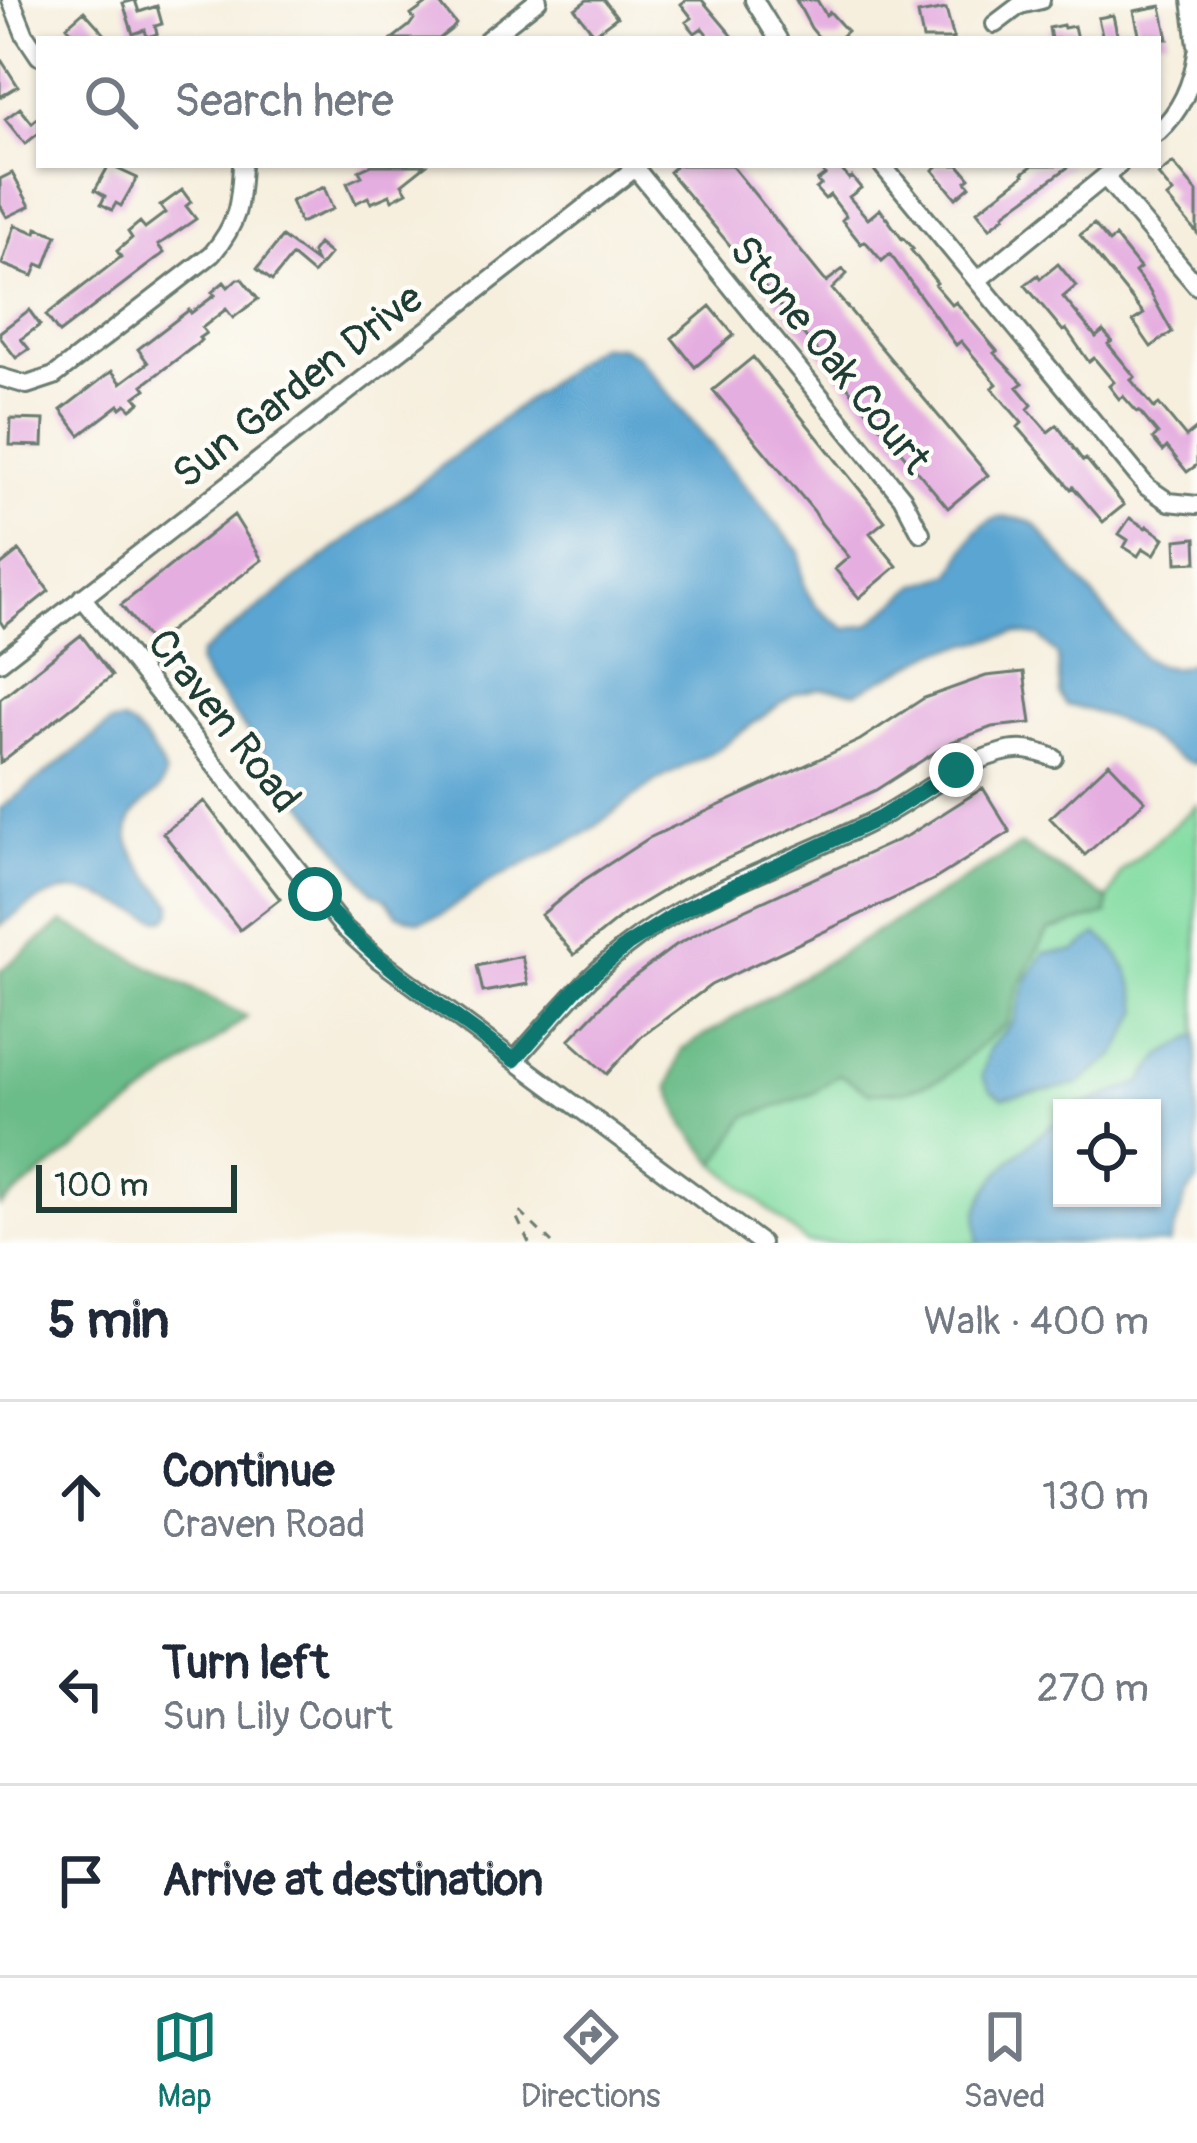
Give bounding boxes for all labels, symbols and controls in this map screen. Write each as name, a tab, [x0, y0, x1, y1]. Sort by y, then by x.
search box	[36, 36, 1161, 168]
icon: search	[78, 69, 144, 135]
text: Search here	[174, 74, 394, 130]
street label: Stone Oak Court	[718, 226, 941, 485]
street label: Sun Garden Drive	[163, 272, 434, 500]
street label: Craven Road	[135, 619, 311, 824]
route end	[929, 743, 983, 797]
route start	[288, 867, 342, 921]
map controls	[1053, 1099, 1161, 1207]
button: locate	[1053, 1099, 1161, 1207]
scale bar	[36, 1159, 237, 1212]
text: 100 m	[54, 1165, 148, 1206]
text: 5 min	[48, 1289, 169, 1353]
text: Walk · 400 m	[924, 1297, 1149, 1346]
text: Continue	[162, 1444, 335, 1500]
icon: ahead	[48, 1464, 114, 1530]
text: 130 m	[1042, 1472, 1149, 1521]
text: Craven Road	[162, 1500, 365, 1549]
text: Turn left	[162, 1636, 329, 1692]
icon: left	[48, 1656, 114, 1722]
text: 270 m	[1037, 1664, 1149, 1713]
text: Sun Lily Court	[162, 1692, 393, 1741]
icon: arrive	[48, 1848, 114, 1914]
text: Arrive at destination	[162, 1853, 543, 1909]
tab: Map	[152, 2004, 218, 2117]
tab: Directions	[521, 2004, 661, 2117]
tab: Saved	[964, 2004, 1045, 2117]

